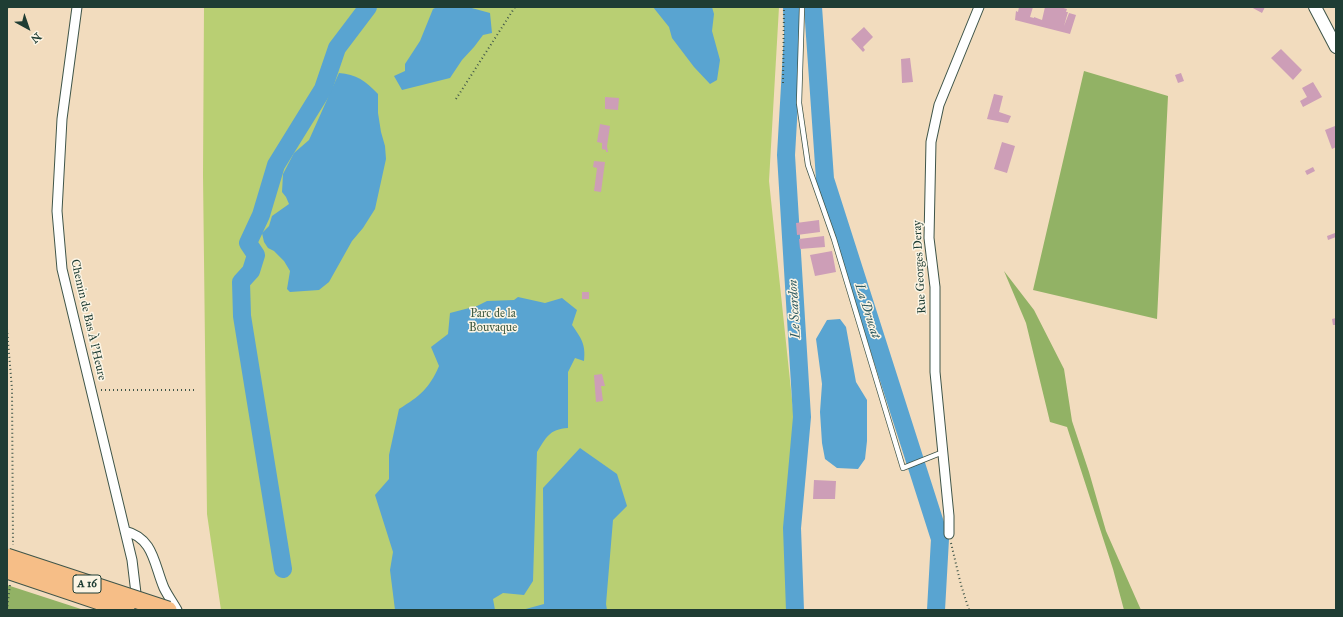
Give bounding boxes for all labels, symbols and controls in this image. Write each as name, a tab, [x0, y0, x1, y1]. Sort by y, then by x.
north arrow	[8, 8, 48, 48]
text: N	[28, 30, 44, 46]
street label: Rue Georges Deray	[910, 220, 930, 314]
street label: Chemin de Bas À l'Heure	[67, 258, 109, 382]
water label: Le Scardon	[786, 279, 804, 339]
water label: La Drucat	[851, 281, 883, 341]
park label: Parc de la Bouvaque	[469, 307, 517, 335]
road number: A 16	[73, 575, 101, 593]

